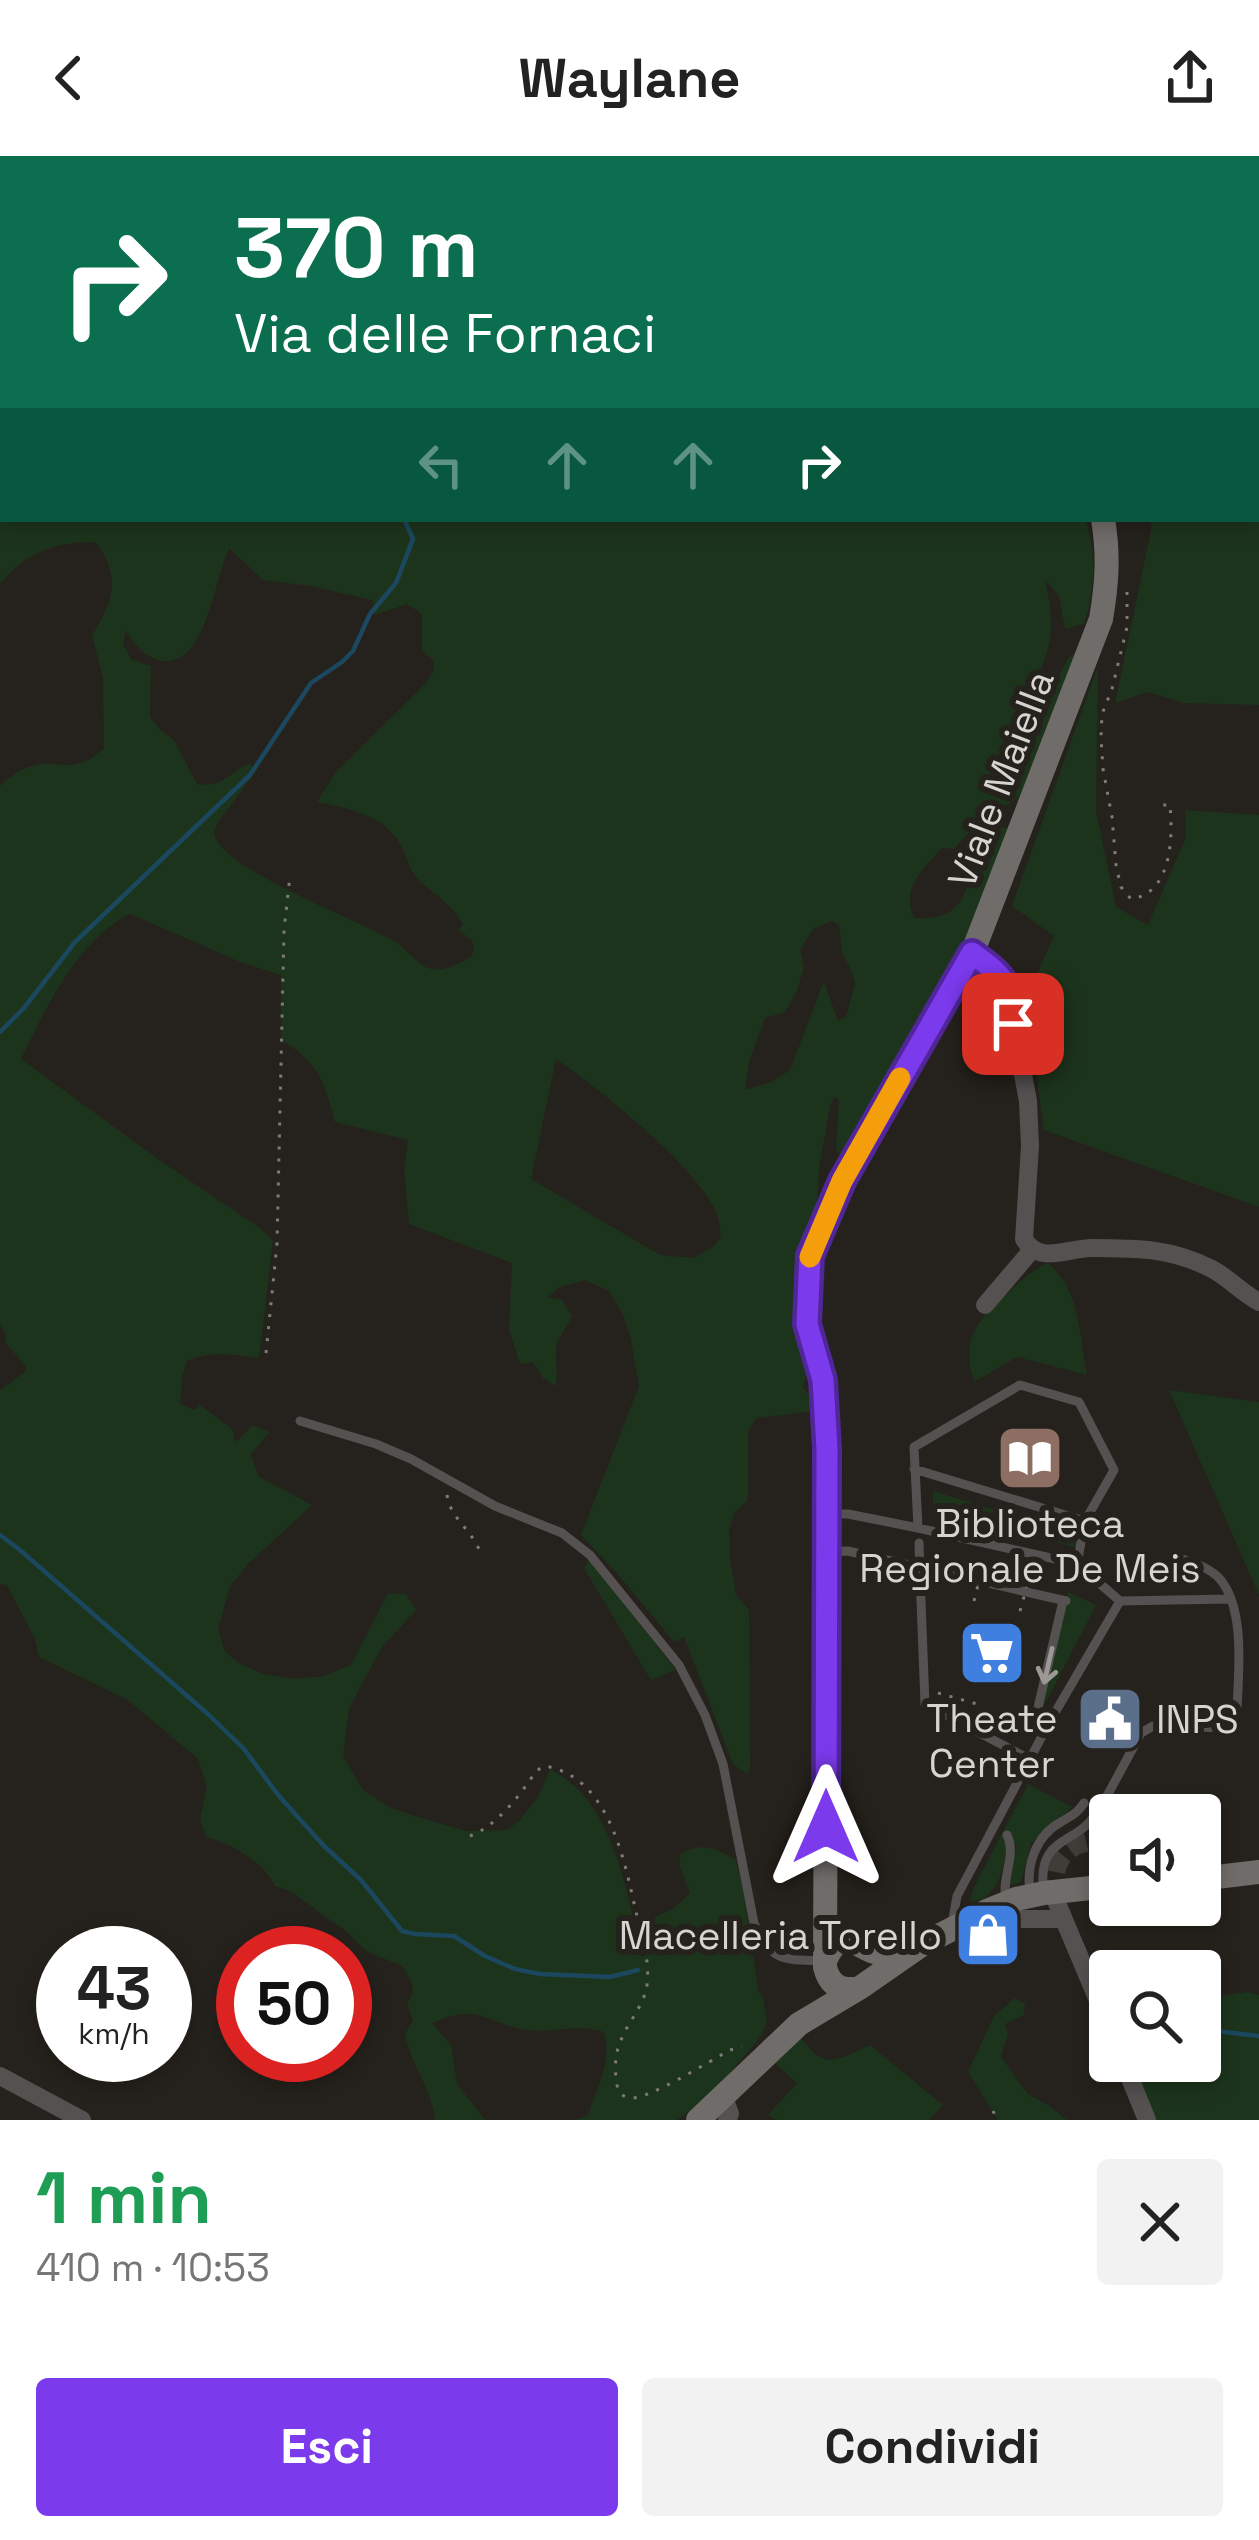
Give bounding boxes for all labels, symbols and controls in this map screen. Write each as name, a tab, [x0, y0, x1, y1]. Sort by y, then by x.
text: Waylane	[519, 44, 740, 113]
icon: back	[36, 45, 102, 111]
icon: share	[1157, 45, 1223, 111]
text: 370 m	[234, 194, 479, 302]
icon: right	[36, 204, 192, 360]
text: Via delle Fornaci	[234, 299, 656, 368]
icon: left	[408, 432, 474, 498]
icon: ahead	[534, 432, 600, 498]
icon: ahead	[660, 432, 726, 498]
icon: right	[786, 432, 852, 498]
street label: Viale Maiella	[937, 663, 1065, 895]
pin	[962, 973, 1064, 1075]
icon: arrive	[980, 991, 1046, 1057]
library icon: Biblioteca Regionale De Meis	[995, 1423, 1065, 1493]
place label: Biblioteca Regionale De Meis	[859, 1499, 1201, 1593]
supermarket icon: Theate Center	[957, 1618, 1027, 1688]
one-way arrow	[1035, 1646, 1058, 1684]
public building icon: INPS	[1075, 1684, 1145, 1754]
place label: Theate Center	[926, 1694, 1058, 1788]
place label: INPS	[1156, 1695, 1239, 1744]
position arrow	[763, 1764, 889, 1890]
map controls	[1089, 1794, 1221, 2082]
button: sound	[1089, 1794, 1221, 1926]
shop icon: Macelleria Torello	[953, 1900, 1023, 1970]
place label: Macelleria Torello	[619, 1911, 942, 1960]
speed limit sign: 50	[216, 1926, 372, 2082]
text: 43	[77, 1950, 151, 2027]
button: search	[1089, 1950, 1221, 2082]
text: km/h	[78, 2014, 150, 2053]
text: 1 min	[36, 2152, 212, 2244]
button: close	[1097, 2159, 1223, 2285]
text: 410 m · 10:53	[36, 2243, 270, 2292]
button: Esci	[36, 2378, 618, 2516]
button: Condividi	[642, 2378, 1223, 2516]

